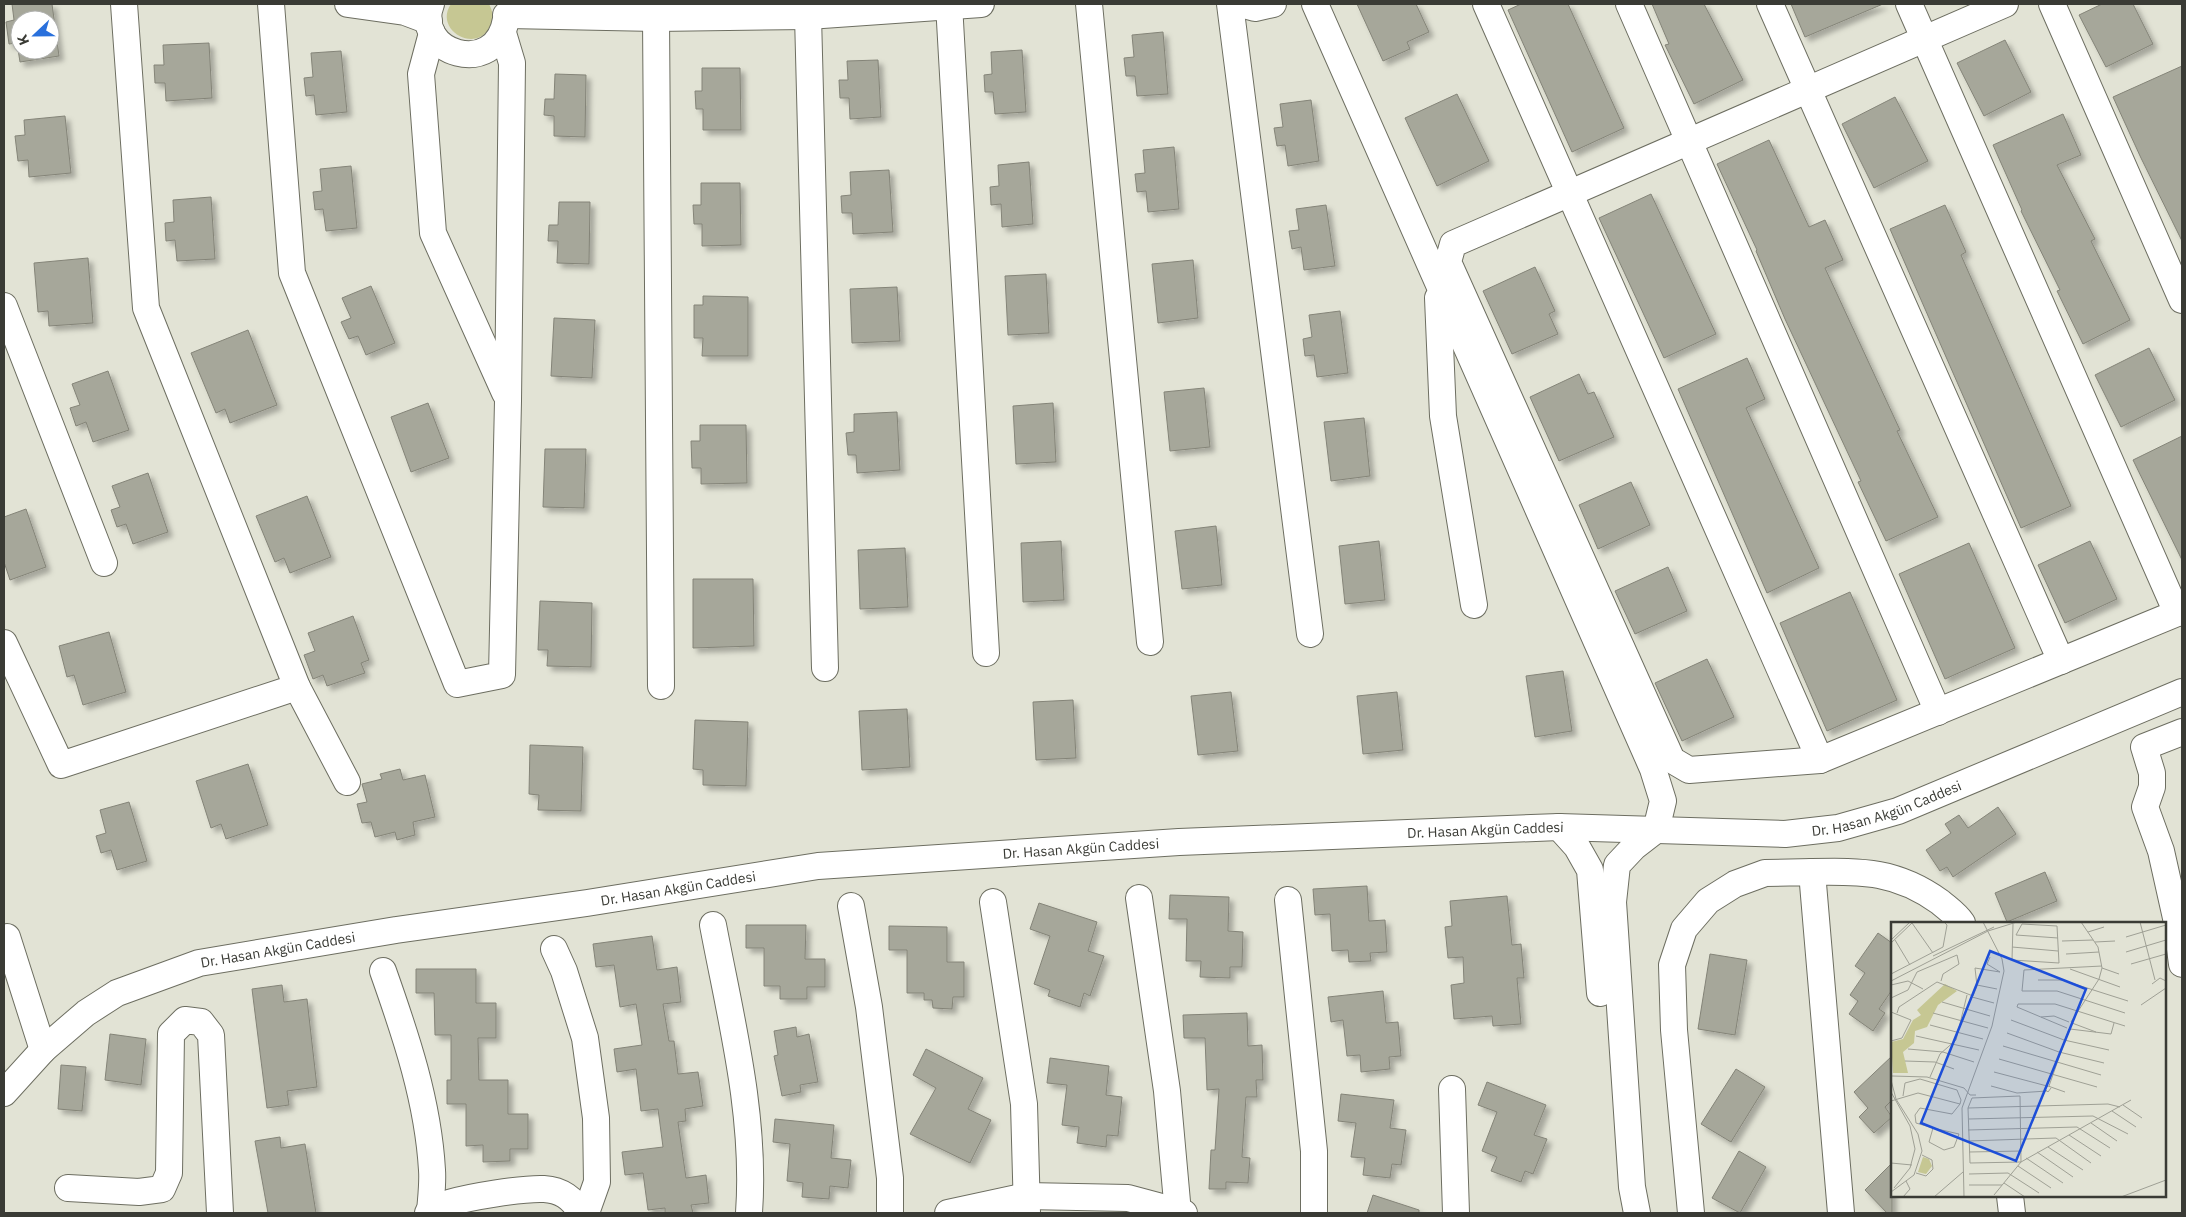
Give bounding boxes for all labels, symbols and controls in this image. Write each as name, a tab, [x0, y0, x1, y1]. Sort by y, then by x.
north arrow	[10, 10, 60, 60]
text: K	[13, 32, 33, 48]
street label: Dr. Hasan Akgün Caddesi	[1811, 776, 1964, 840]
street label: Dr. Hasan Akgün Caddesi	[1407, 818, 1564, 842]
street label: Dr. Hasan Akgün Caddesi	[1002, 834, 1160, 863]
street label: Dr. Hasan Akgün Caddesi	[599, 867, 757, 910]
inset map	[1891, 922, 2166, 1197]
street label: Dr. Hasan Akgün Caddesi	[199, 928, 357, 972]

